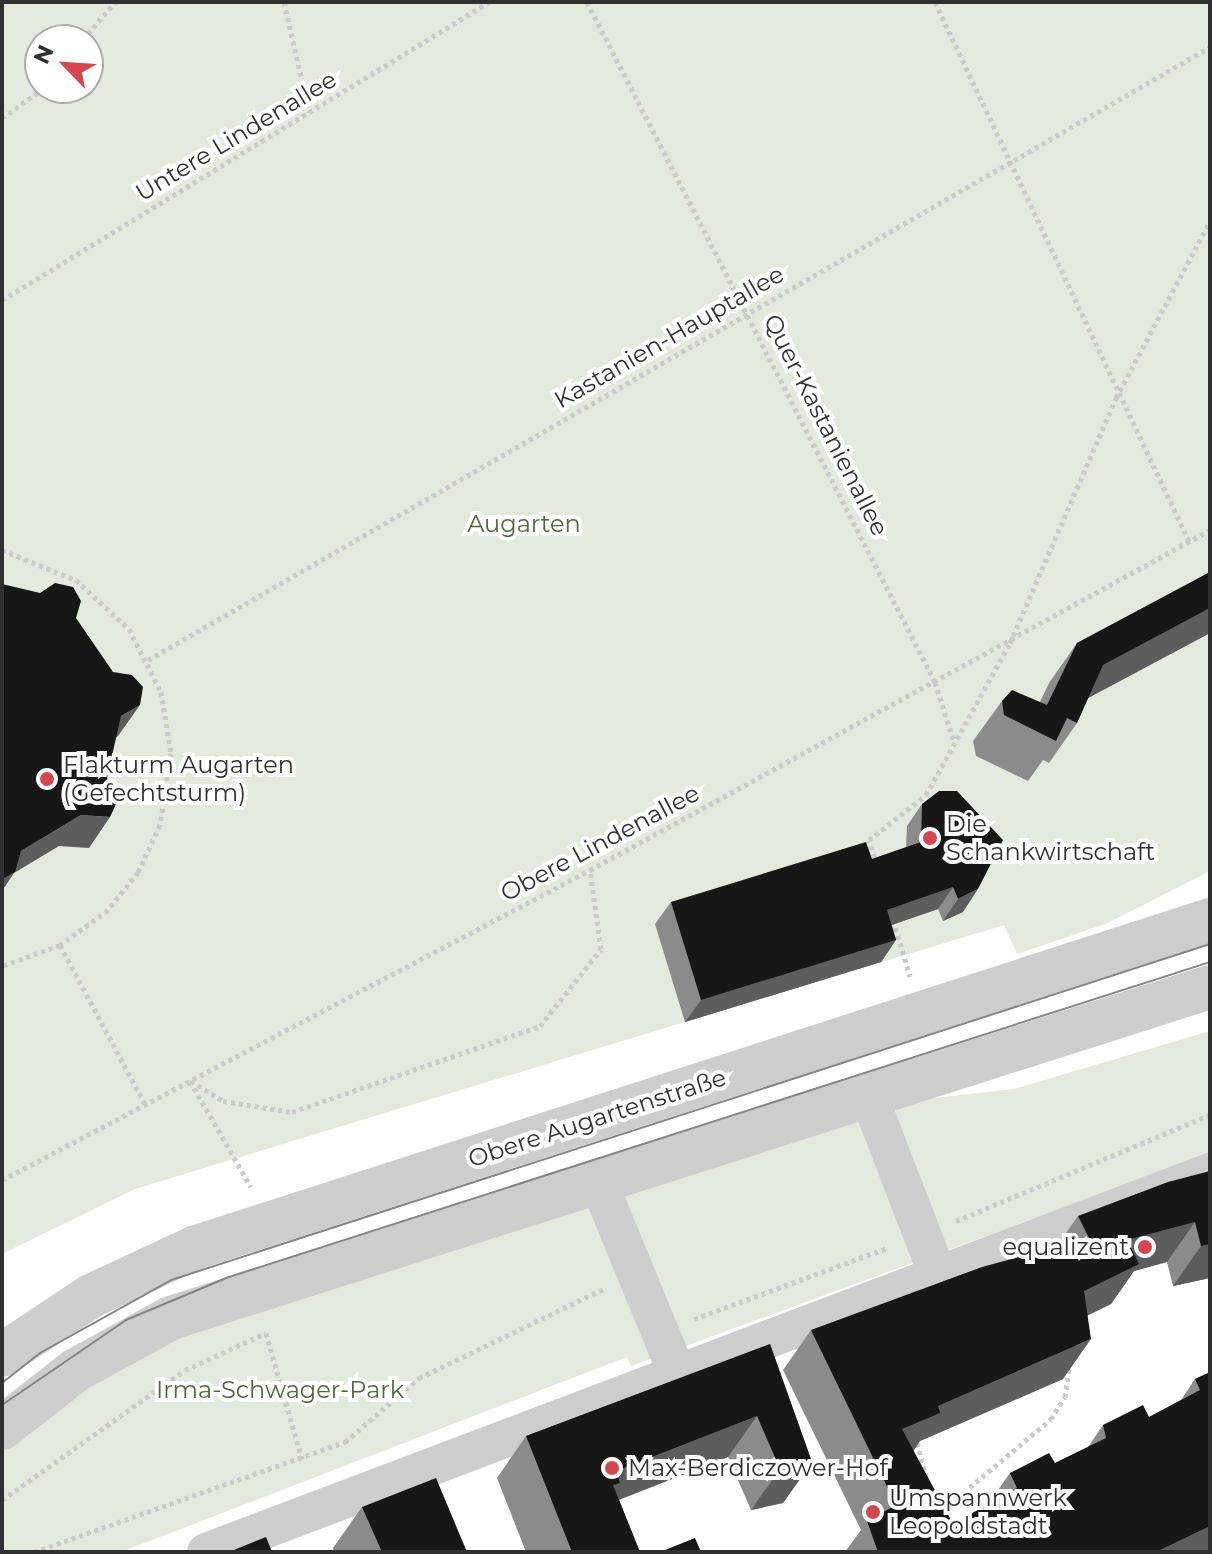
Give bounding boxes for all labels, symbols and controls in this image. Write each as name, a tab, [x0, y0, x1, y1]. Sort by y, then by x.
north arrow	[24, 24, 104, 104]
text: N	[28, 41, 60, 68]
street label: Untere Lindenallee	[130, 65, 342, 207]
street label: Kastanien-Hauptallee	[549, 260, 789, 414]
street label: Quer-Kastanienallee	[758, 309, 894, 541]
park label: Augarten	[467, 510, 581, 538]
place label: Flakturm Augarten (Gefechtsturm)	[63, 751, 294, 807]
marker: Flakturm Augarten (Gefechtsturm)	[38, 770, 56, 788]
street label: Obere Lindenallee	[496, 778, 704, 908]
place label: Die Schankwirtschaft	[946, 810, 1155, 866]
marker: Die Schankwirtschaft	[921, 829, 939, 847]
street label: Obere Augartenstraße	[464, 1063, 730, 1173]
place label: equalizent	[1003, 1233, 1129, 1261]
marker: equalizent	[1136, 1238, 1154, 1256]
park label: Irma-Schwager-Park	[156, 1376, 404, 1404]
place label: Max-Berdiczower-Hof	[628, 1454, 888, 1482]
marker: Max-Berdiczower-Hof	[603, 1459, 621, 1477]
place label: Umspannwerk Leopoldstadt	[889, 1484, 1067, 1540]
marker: Umspannwerk Leopoldstadt	[864, 1503, 882, 1521]

